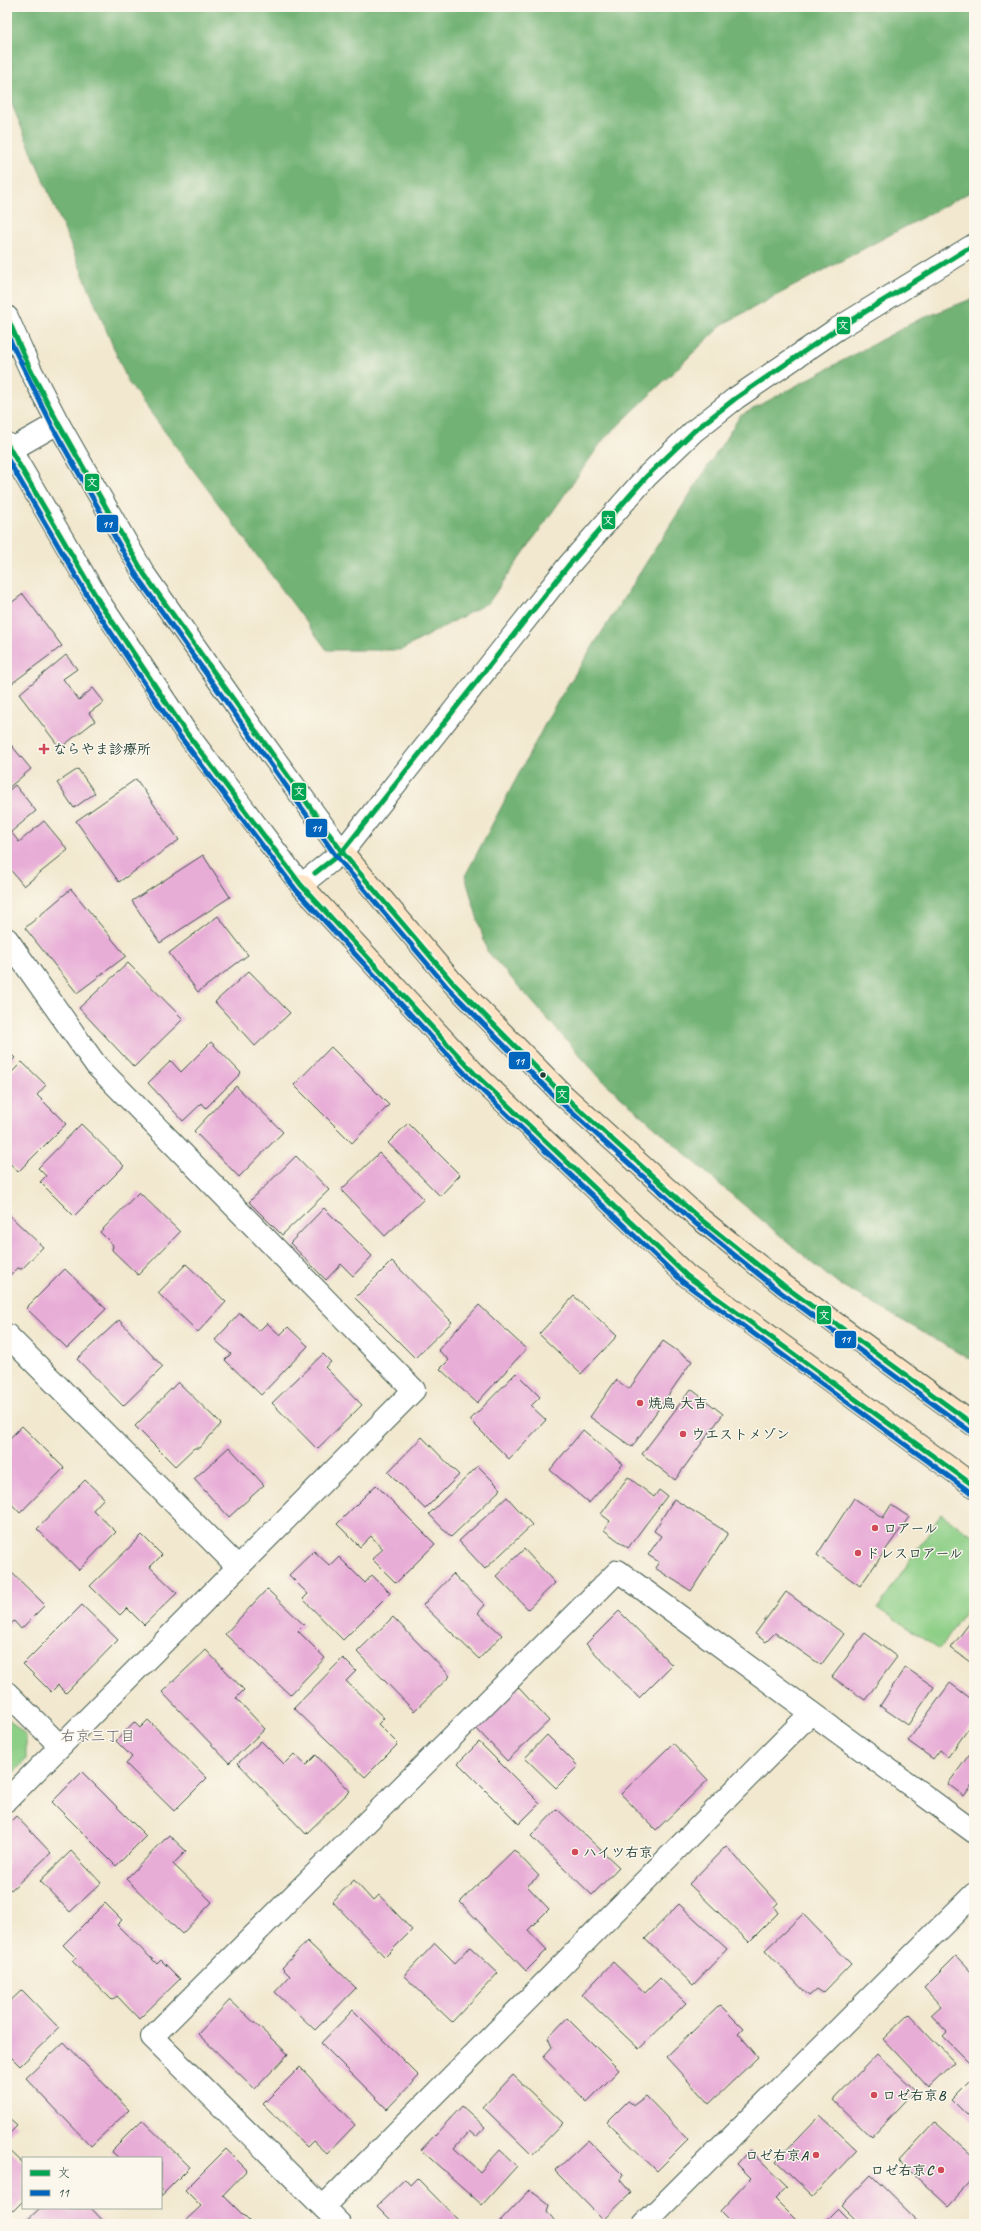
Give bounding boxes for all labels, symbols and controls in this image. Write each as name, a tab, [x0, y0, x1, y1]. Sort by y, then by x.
line badge: 文	[836, 316, 851, 335]
text: 文	[838, 318, 849, 332]
line badge: 文	[84, 473, 100, 492]
text: 文	[87, 475, 98, 489]
line badge: 文	[601, 510, 616, 530]
text: 文	[603, 513, 614, 527]
line badge: 11	[96, 514, 119, 533]
text: 11	[102, 517, 113, 531]
place label: ならやま診療所	[53, 741, 151, 758]
marker: ならやま診療所	[38, 743, 50, 755]
line badge: 文	[291, 782, 307, 801]
text: 文	[294, 784, 305, 798]
line badge: 11	[305, 818, 328, 838]
text: 11	[311, 821, 322, 835]
line badge: 11	[508, 1051, 531, 1070]
text: 11	[514, 1054, 525, 1068]
unlabelled marker	[538, 1070, 548, 1080]
line badge: 文	[555, 1085, 570, 1104]
text: 文	[557, 1087, 568, 1101]
line badge: 文	[816, 1305, 832, 1325]
text: 文	[819, 1308, 830, 1322]
line badge: 11	[834, 1330, 857, 1349]
text: 11	[840, 1332, 851, 1346]
place label: 焼鳥 大吉	[648, 1395, 707, 1412]
marker: 焼鳥 大吉	[635, 1398, 645, 1408]
place label: ウエストメゾン	[691, 1426, 790, 1443]
marker: ウエストメゾン	[678, 1429, 688, 1439]
place label: ロアール	[883, 1520, 938, 1537]
marker: ロアール	[870, 1523, 880, 1533]
place label: ドレスロアール	[866, 1545, 963, 1562]
marker: ドレスロアール	[853, 1548, 863, 1558]
district label: 右京三丁目	[60, 1727, 136, 1746]
place label: ハイツ右京	[583, 1844, 653, 1861]
marker: ハイツ右京	[570, 1847, 580, 1857]
place label: ロゼ右京B	[882, 2087, 947, 2104]
marker: ロゼ右京B	[869, 2090, 879, 2100]
place label: ロゼ右京A	[745, 2147, 809, 2164]
marker: ロゼ右京A	[811, 2150, 821, 2160]
legend	[22, 2157, 162, 2209]
place label: ロゼ右京C	[870, 2162, 935, 2179]
text: 文	[58, 2165, 70, 2181]
marker: ロゼ右京C	[936, 2165, 946, 2175]
text: 11	[58, 2185, 69, 2201]

